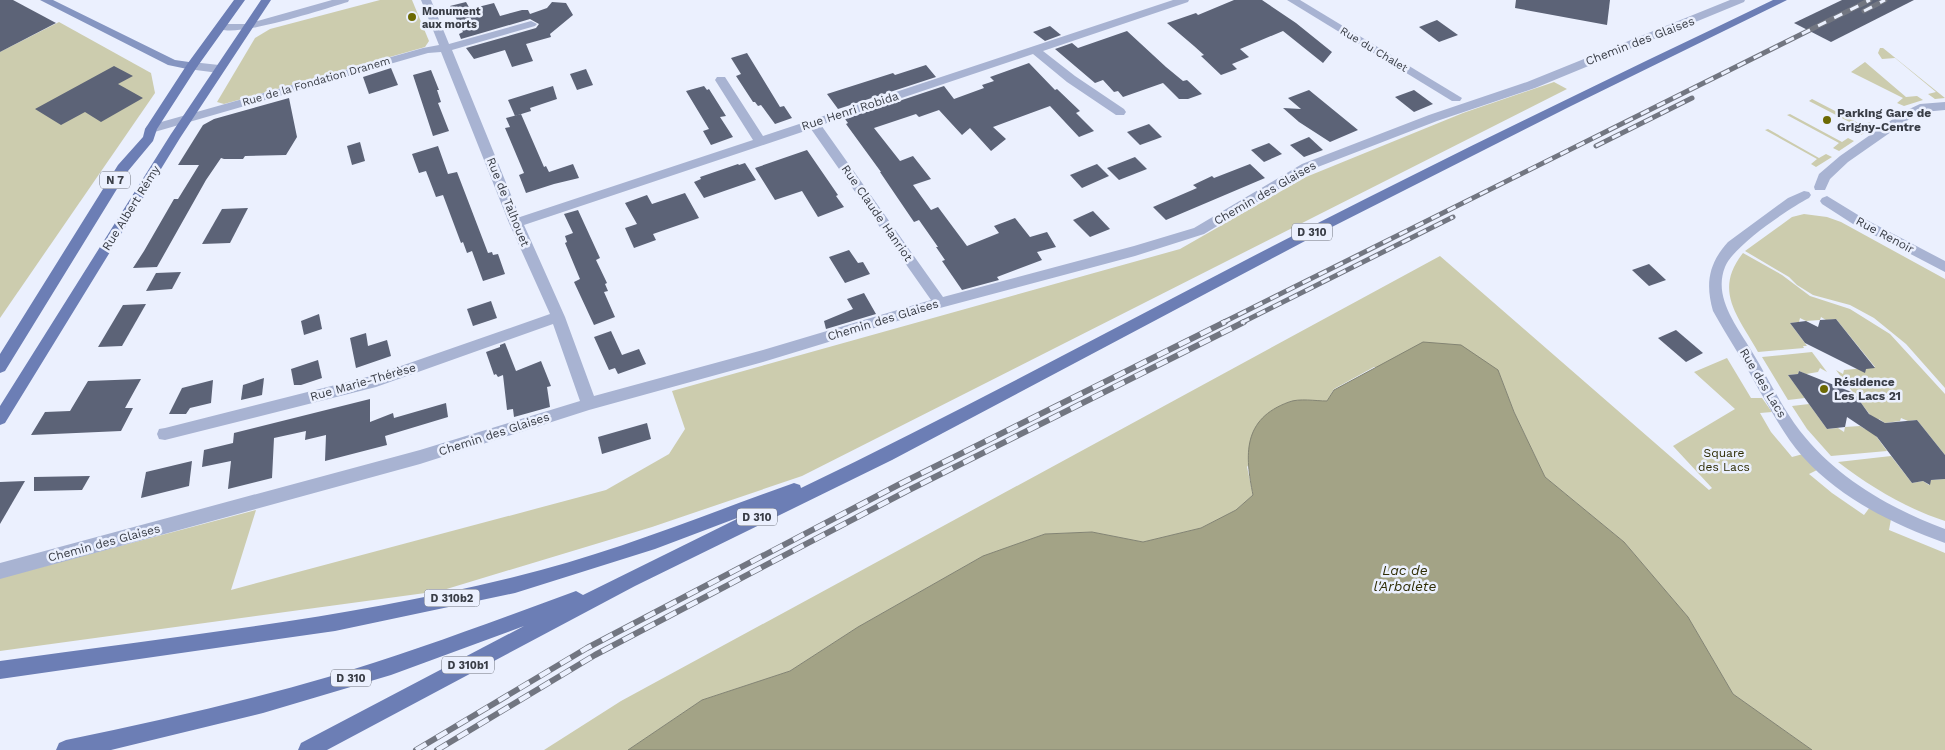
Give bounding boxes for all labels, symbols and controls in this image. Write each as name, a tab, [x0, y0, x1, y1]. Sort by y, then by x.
place label: Monument aux morts	[422, 5, 481, 31]
marker: Monument aux morts	[406, 11, 418, 23]
street label: Chemin des Glaises	[1584, 14, 1696, 68]
street label: Rue du Chalet	[1338, 24, 1410, 75]
street label: Rue de la Fondation Dranem	[241, 54, 392, 109]
street label: Rue Henri Robida	[800, 89, 901, 133]
place label: Parking Gare de Grigny-Centre	[1837, 106, 1931, 134]
marker: Parking Gare de Grigny-Centre	[1821, 114, 1833, 126]
street label: Rue de Talhouet	[484, 155, 532, 249]
street label: Chemin des Glaises	[1211, 158, 1319, 228]
street label: Rue Albert Rémy	[99, 162, 163, 253]
street label: Rue Claude Hanriot	[839, 162, 915, 264]
road number: N 7	[100, 172, 130, 188]
street label: Rue Renoir	[1854, 214, 1916, 256]
road number: D 310	[1292, 223, 1332, 240]
street label: Chemin des Glaises	[826, 296, 940, 344]
street label: Rue des Lacs	[1737, 346, 1789, 420]
street label: Rue Marie-Thérèse	[308, 360, 418, 404]
place label: Résidence Les Lacs 21	[1834, 375, 1901, 403]
marker: Résidence Les Lacs 21	[1818, 383, 1830, 395]
street label: Chemin des Glaises	[437, 409, 551, 459]
park label: Square des Lacs	[1698, 446, 1750, 474]
road number: D 310	[737, 508, 777, 526]
street label: Chemin des Glaises	[46, 521, 162, 565]
water label: Lac de l'Arbalète	[1374, 562, 1436, 594]
road number: D 310b2	[424, 590, 480, 606]
road number: D 310b1	[442, 656, 494, 674]
road number: D 310	[331, 670, 371, 686]

